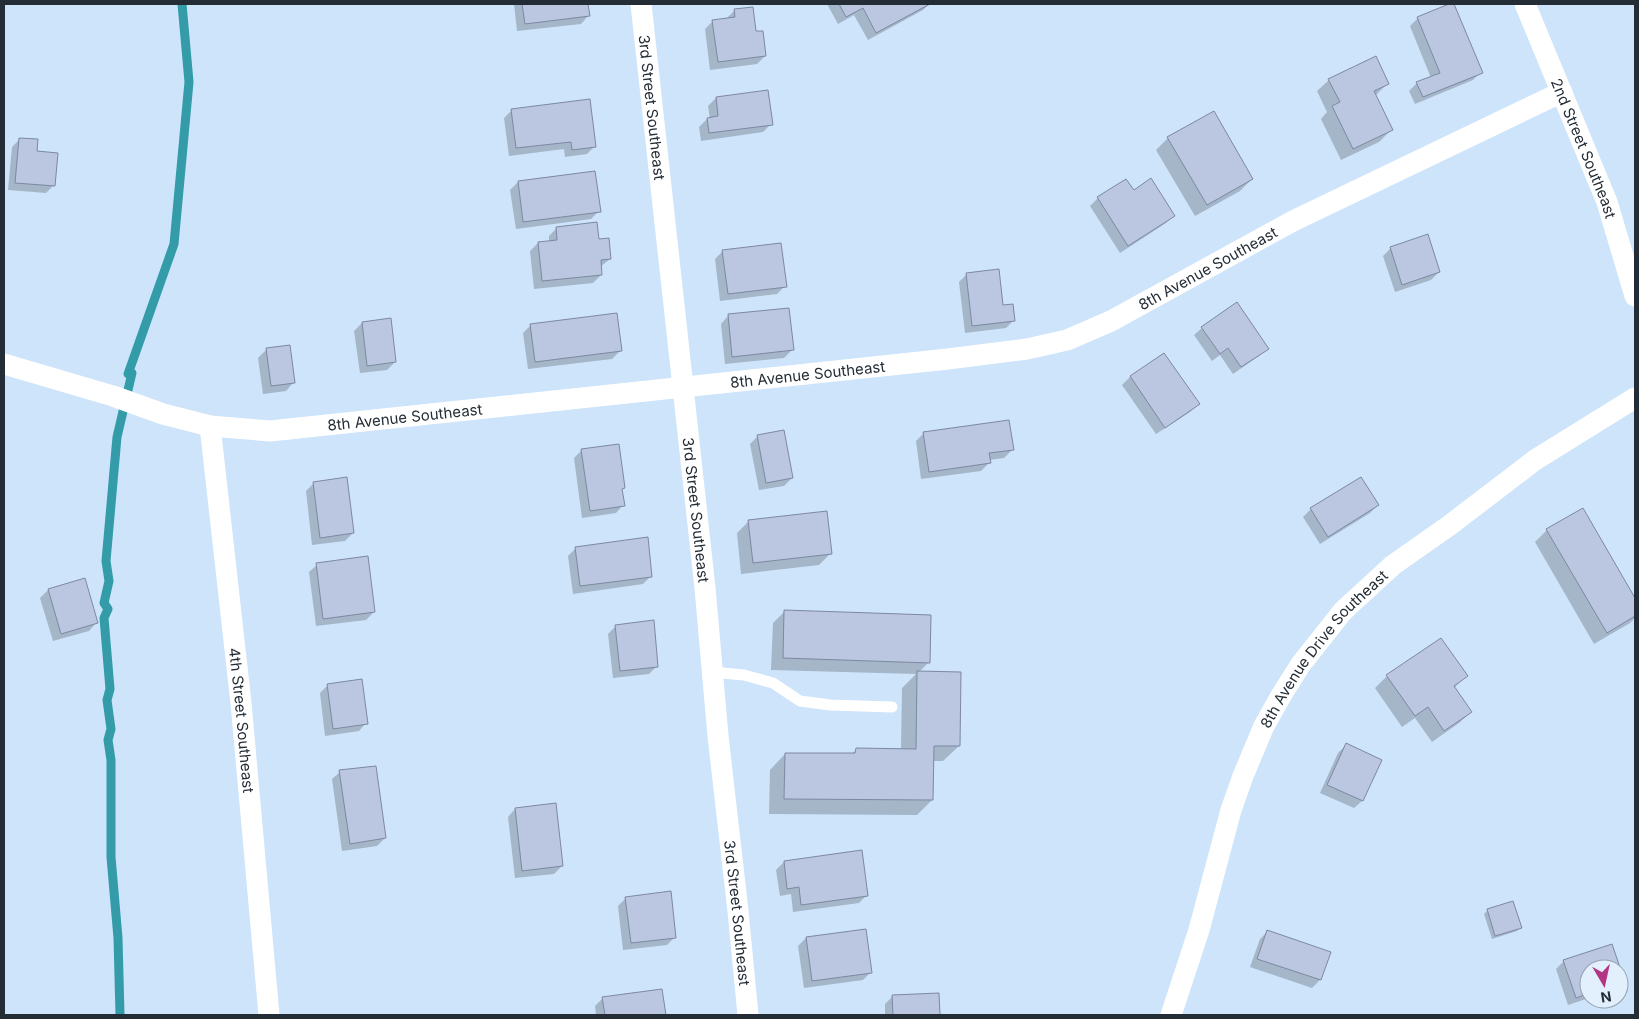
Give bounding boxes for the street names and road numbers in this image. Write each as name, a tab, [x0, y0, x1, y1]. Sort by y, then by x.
street label: 3rd Street Southeast	[635, 34, 670, 181]
street label: 2nd Street Southeast	[1547, 75, 1621, 221]
street label: 8th Avenue Southeast	[1135, 222, 1280, 314]
street label: 8th Avenue Southeast	[729, 356, 886, 392]
street label: 8th Avenue Southeast	[326, 399, 483, 434]
street label: 3rd Street Southeast	[679, 436, 714, 584]
street label: 8th Avenue Drive Southeast	[1255, 566, 1391, 731]
street label: 4th Street Southeast	[225, 647, 259, 794]
street label: 3rd Street Southeast	[720, 839, 755, 987]

